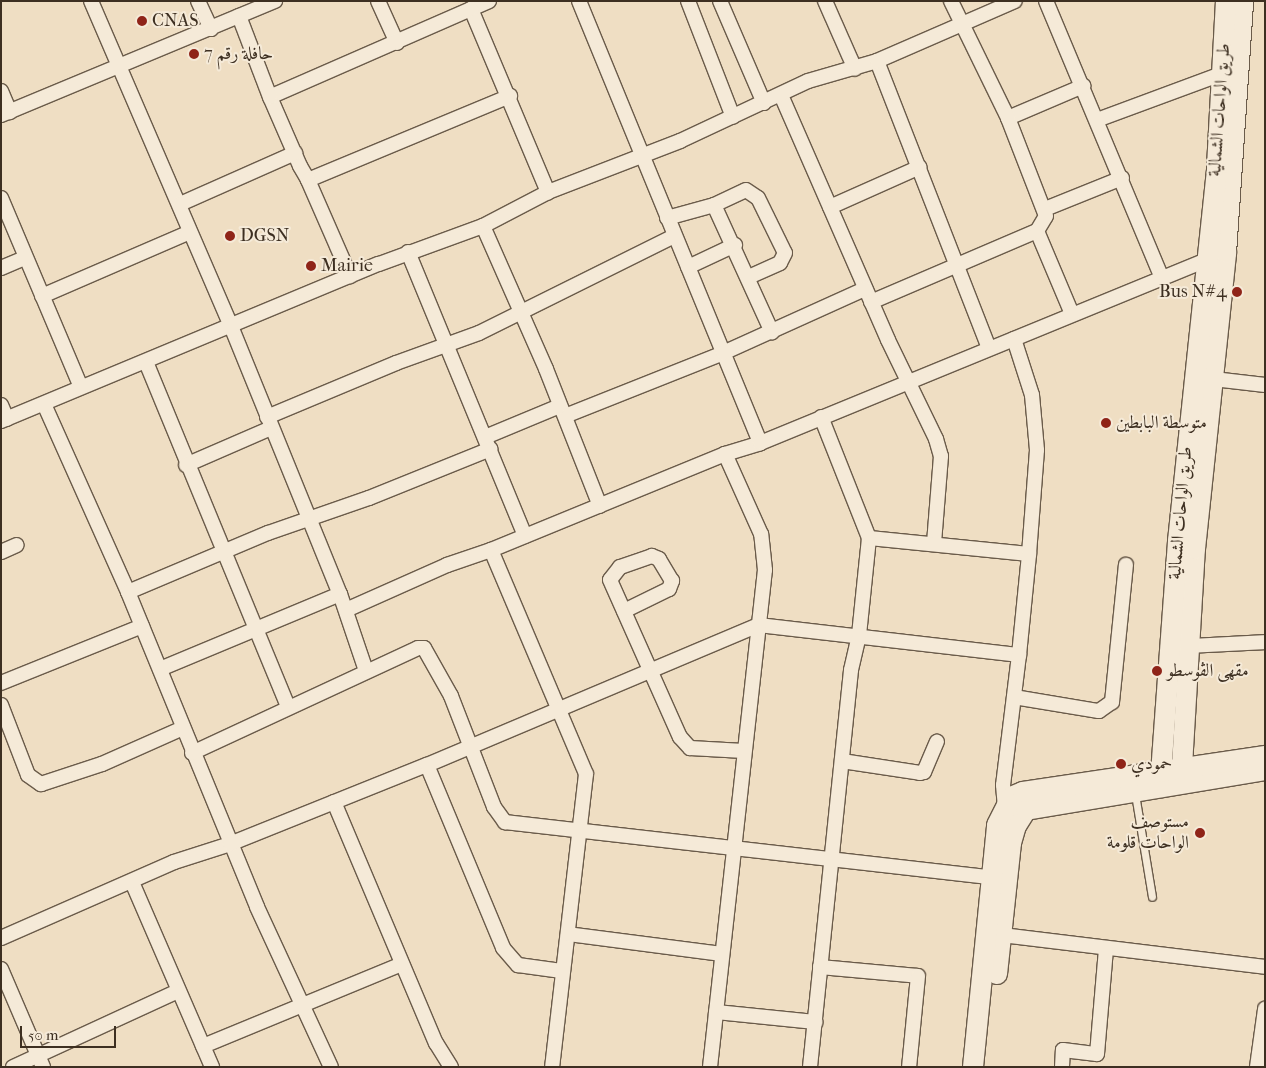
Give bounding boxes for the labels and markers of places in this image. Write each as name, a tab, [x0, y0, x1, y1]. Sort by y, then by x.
place label: CNAS	[152, 10, 198, 32]
marker: CNAS	[136, 15, 148, 27]
place label: حافلة رقم 7	[204, 43, 273, 65]
marker: حافلة رقم 7	[188, 48, 200, 60]
place label: DGSN	[240, 225, 289, 247]
marker: DGSN	[224, 230, 236, 242]
place label: Mairie	[321, 255, 373, 277]
marker: Mairie	[305, 260, 317, 272]
place label: Bus N#4	[1159, 281, 1227, 303]
marker: Bus N#4	[1231, 286, 1243, 298]
place label: متوسطة البابطين	[1116, 412, 1207, 434]
marker: متوسطة البابطين	[1100, 417, 1112, 429]
place label: مقهى الڨوسطو	[1167, 660, 1249, 682]
marker: مقهى الڨوسطو	[1151, 665, 1163, 677]
place label: حمودي	[1131, 753, 1172, 775]
marker: حمودي	[1115, 758, 1127, 770]
place label: مستوصف الواحات قلومة	[1107, 812, 1189, 854]
marker: مستوصف الواحات قلومة	[1193, 826, 1207, 840]

